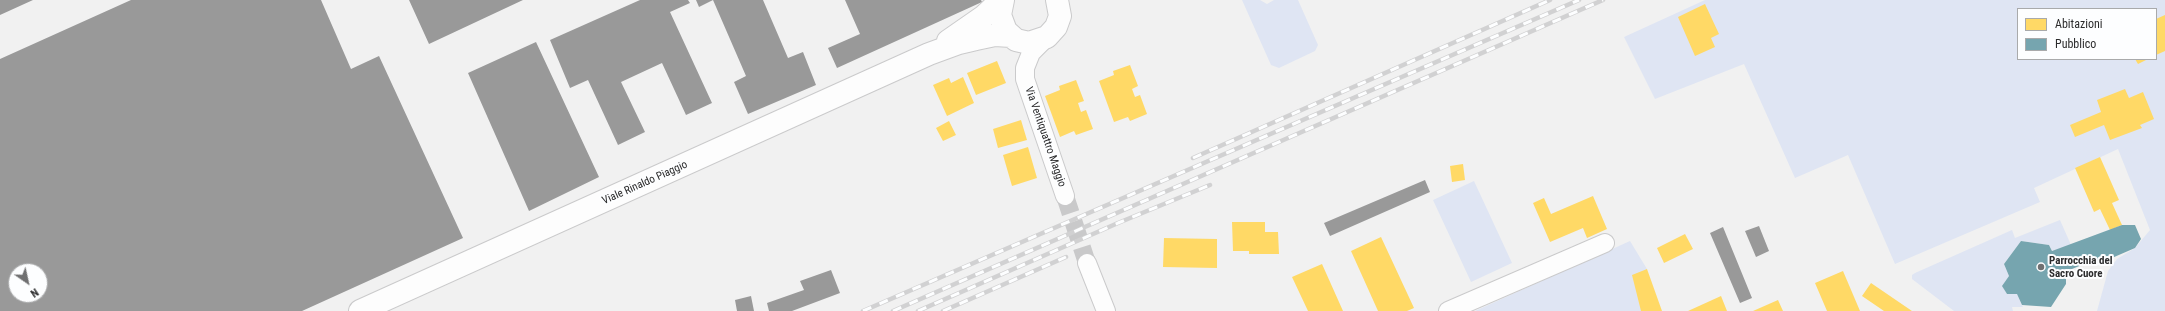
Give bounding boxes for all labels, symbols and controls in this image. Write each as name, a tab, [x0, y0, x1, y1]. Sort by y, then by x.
legend	[2017, 8, 2157, 60]
text: Abitazioni	[2055, 17, 2103, 31]
text: Pubblico	[2055, 37, 2096, 51]
street label: Via Ventiquattro Maggio	[1022, 85, 1068, 189]
street label: Viale Rinaldo Piaggio	[600, 158, 690, 208]
place label: Parrocchia del Sacro Cuore	[2049, 254, 2112, 280]
marker: Parrocchia del Sacro Cuore	[2036, 262, 2046, 272]
north arrow	[8, 263, 48, 303]
text: N	[28, 285, 41, 300]

